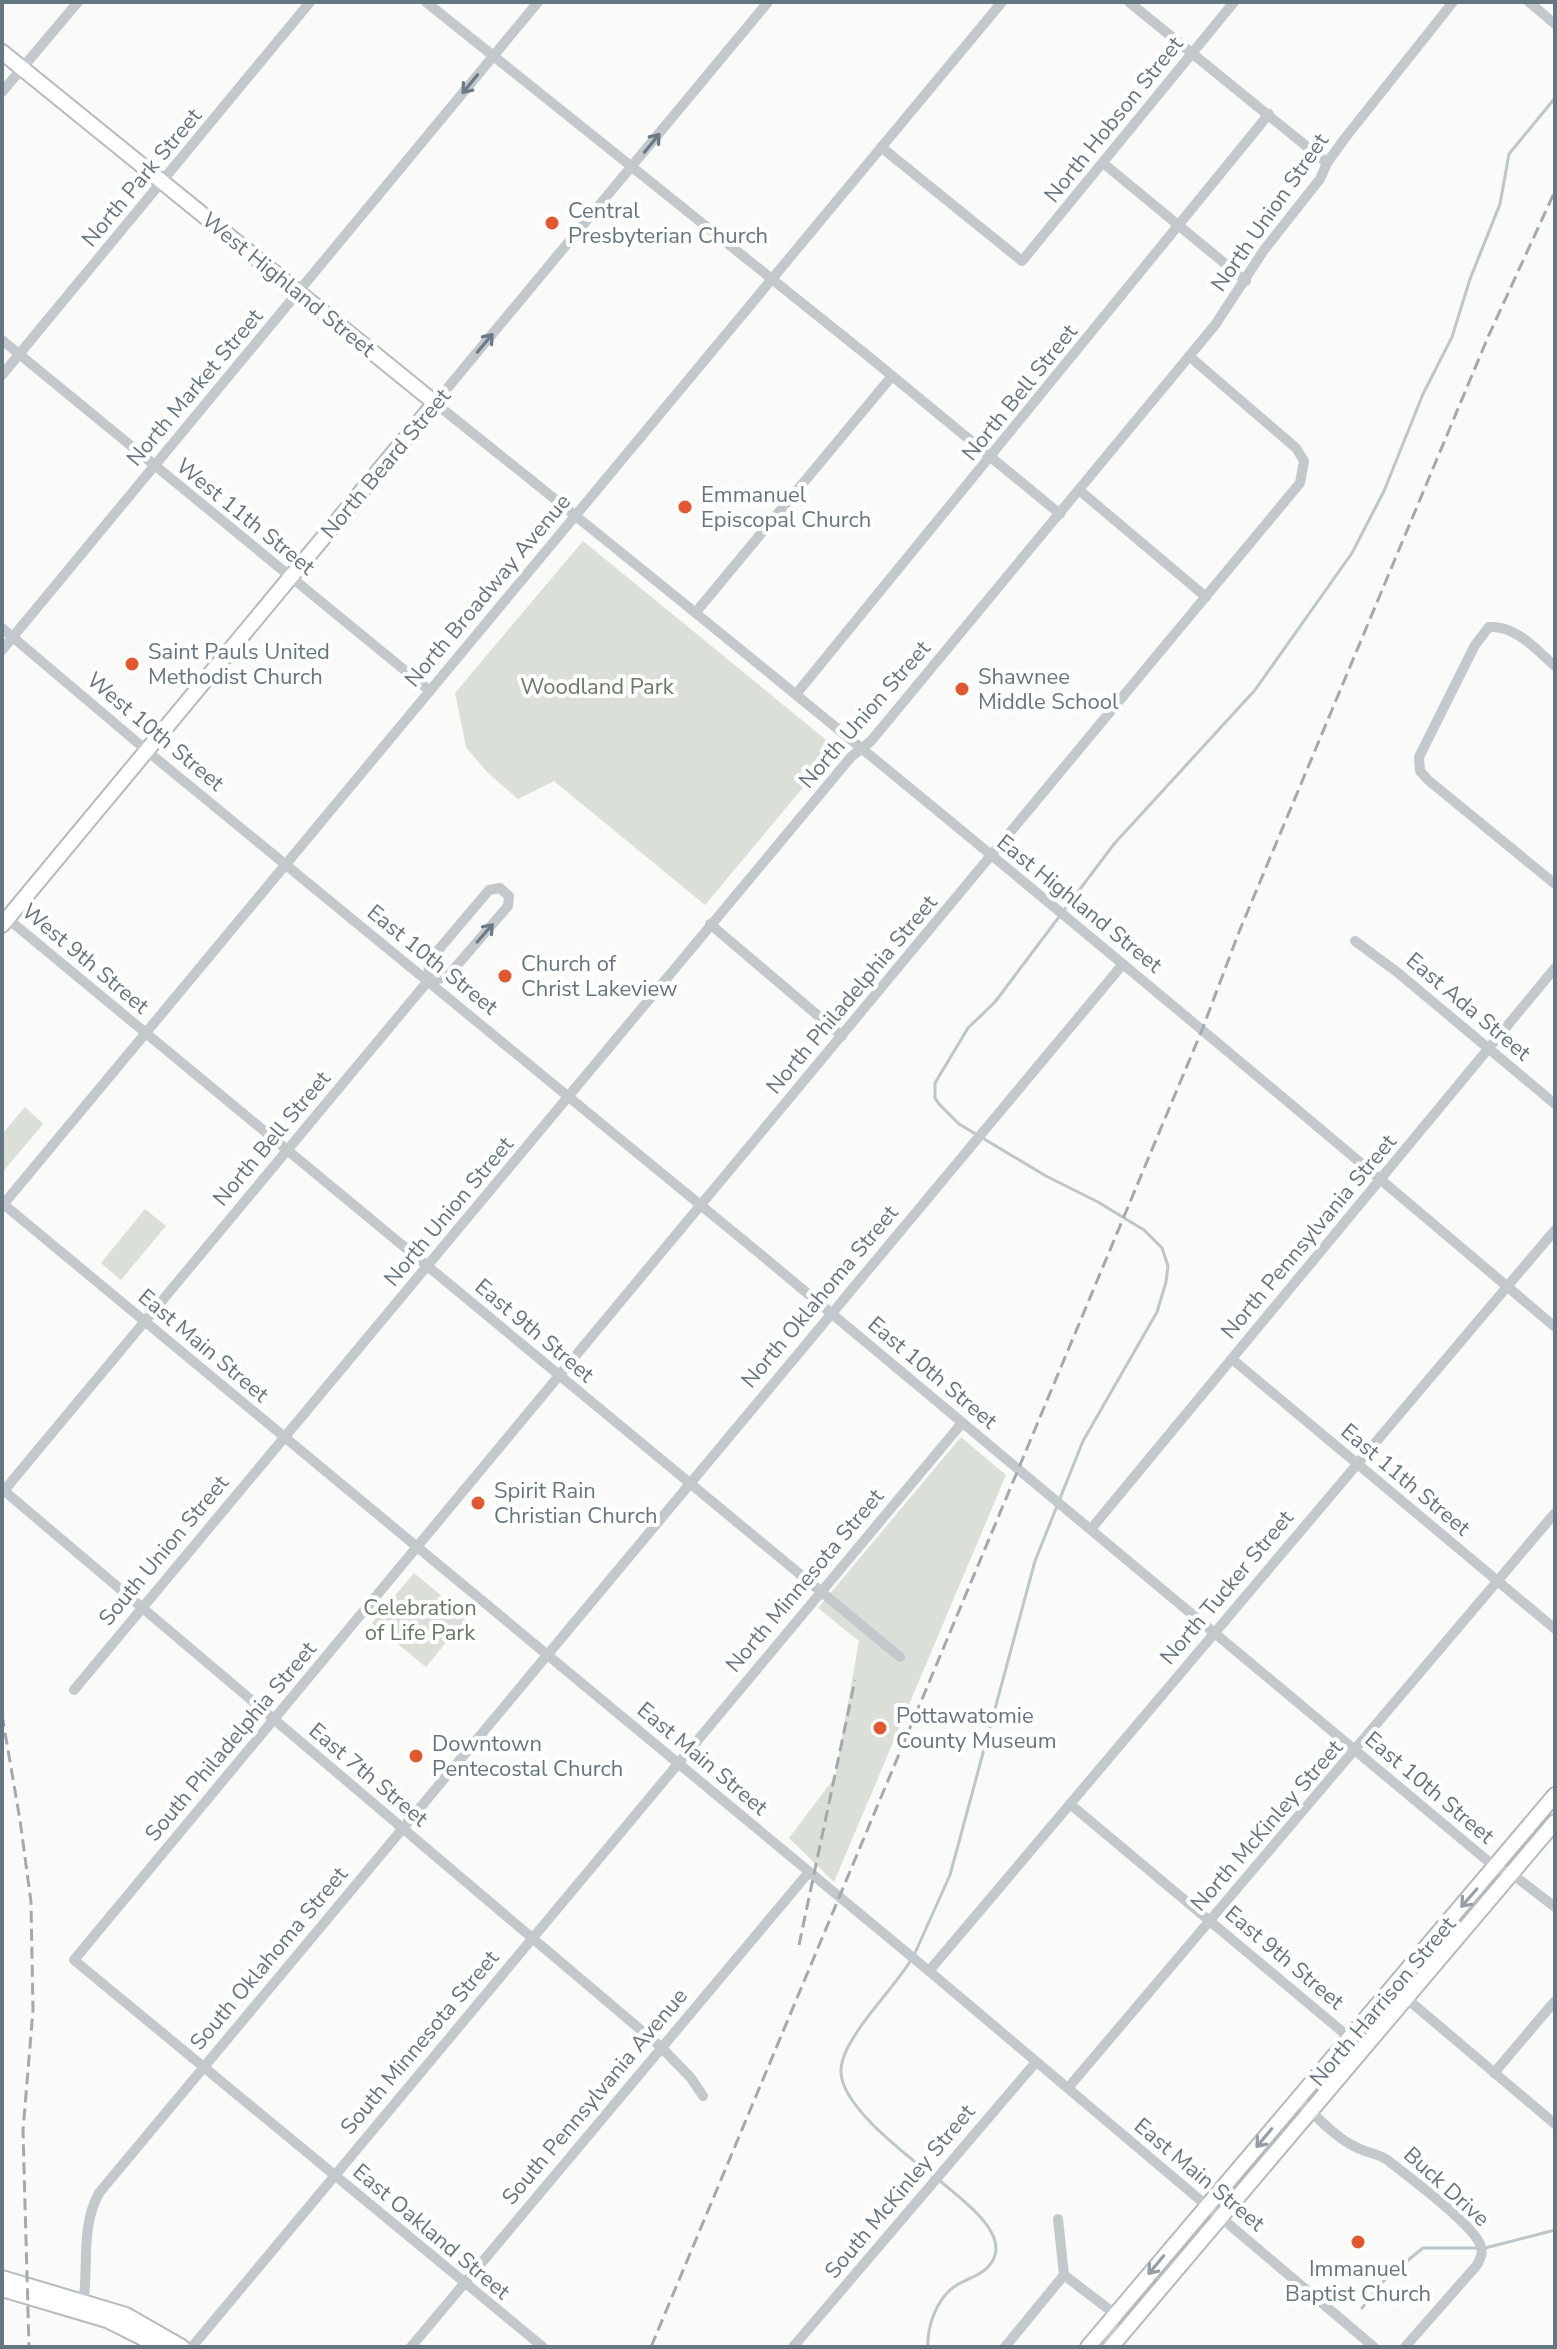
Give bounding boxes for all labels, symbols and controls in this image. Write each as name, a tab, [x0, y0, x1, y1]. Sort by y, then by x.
street label: North Hobson Street	[1037, 30, 1190, 209]
one-way arrow	[461, 73, 479, 93]
street label: North Park Street	[75, 102, 209, 253]
street label: North Union Street	[1204, 127, 1336, 298]
one-way arrow	[643, 133, 661, 154]
place label: Central Presbyterian Church	[568, 196, 768, 251]
street label: West Highland Street	[195, 206, 382, 364]
marker: Central Presbyterian Church	[543, 214, 561, 232]
street label: North Market Street	[120, 302, 270, 473]
street label: North Bell Street	[955, 318, 1085, 467]
one-way arrow	[476, 333, 494, 354]
street label: North Beard Street	[314, 382, 458, 545]
street label: West 11th Street	[170, 451, 321, 582]
place label: Emmanuel Episcopal Church	[701, 480, 871, 535]
street label: North Broadway Avenue	[398, 488, 578, 694]
marker: Emmanuel Episcopal Church	[676, 498, 694, 516]
street label: North Union Street	[792, 634, 938, 795]
place label: Saint Pauls United Methodist Church	[148, 637, 330, 692]
marker: Saint Pauls United Methodist Church	[123, 655, 141, 673]
place label: Shawnee Middle School	[978, 662, 1119, 717]
street label: West 10th Street	[80, 665, 231, 798]
park label: Woodland Park	[520, 672, 675, 702]
marker: Shawnee Middle School	[953, 680, 971, 698]
street label: East Highland Street	[990, 828, 1169, 980]
street label: North Philadelphia Street	[760, 889, 944, 1101]
street label: West 9th Street	[15, 897, 156, 1021]
street label: East 10th Street	[361, 898, 504, 1022]
one-way arrow	[476, 923, 494, 943]
street label: East Ada Street	[1400, 946, 1537, 1068]
place label: Church of Christ Lakeview	[521, 949, 678, 1004]
marker: Church of Christ Lakeview	[496, 967, 514, 985]
street label: North Bell Street	[206, 1064, 337, 1213]
street label: North Pennsylvania Street	[1214, 1128, 1404, 1345]
street label: North Union Street	[377, 1130, 520, 1293]
street label: North Oklahoma Street	[734, 1199, 905, 1394]
street label: East 9th Street	[468, 1272, 601, 1390]
street label: East Main Street	[132, 1282, 275, 1409]
street label: East 10th Street	[861, 1310, 1004, 1436]
street label: East 11th Street	[1334, 1417, 1477, 1543]
street label: South Union Street	[92, 1469, 236, 1632]
place label: Spirit Rain Christian Church	[494, 1476, 657, 1531]
street label: North Minnesota Street	[719, 1482, 891, 1679]
marker: Spirit Rain Christian Church	[469, 1494, 487, 1512]
street label: North Tucker Street	[1153, 1504, 1300, 1671]
park label: Celebration of Life Park	[363, 1593, 477, 1648]
street label: South Philadelphia Street	[138, 1635, 324, 1848]
street label: East Main Street	[631, 1695, 774, 1822]
place label: Pottawatomie County Museum	[896, 1701, 1057, 1756]
street label: East 7th Street	[302, 1716, 435, 1834]
marker: Pottawatomie County Museum	[871, 1719, 889, 1737]
street label: East 10th Street	[1358, 1725, 1501, 1851]
place label: Downtown Pentecostal Church	[432, 1729, 623, 1784]
street label: North McKinley Street	[1184, 1733, 1350, 1918]
marker: Downtown Pentecostal Church	[407, 1747, 425, 1765]
street label: South Oklahoma Street	[183, 1860, 355, 2057]
one-way arrow	[1460, 1887, 1478, 1907]
street label: East 9th Street	[1218, 1899, 1351, 2017]
street label: North Harrison Street	[1303, 1910, 1463, 2093]
street label: South Minnesota Street	[334, 1944, 506, 2141]
street label: South Pennsylvania Avenue	[495, 1982, 695, 2211]
street label: South McKinley Street	[818, 2098, 982, 2285]
street label: East Main Street	[1128, 2111, 1271, 2238]
one-way arrow	[1255, 2128, 1273, 2148]
street label: Buck Drive	[1397, 2140, 1496, 2233]
street label: East Oakland Street	[346, 2157, 517, 2307]
marker: Immanuel Baptist Church	[1349, 2233, 1367, 2251]
one-way arrow	[1147, 2254, 1165, 2275]
place label: Immanuel Baptist Church	[1285, 2254, 1431, 2309]

